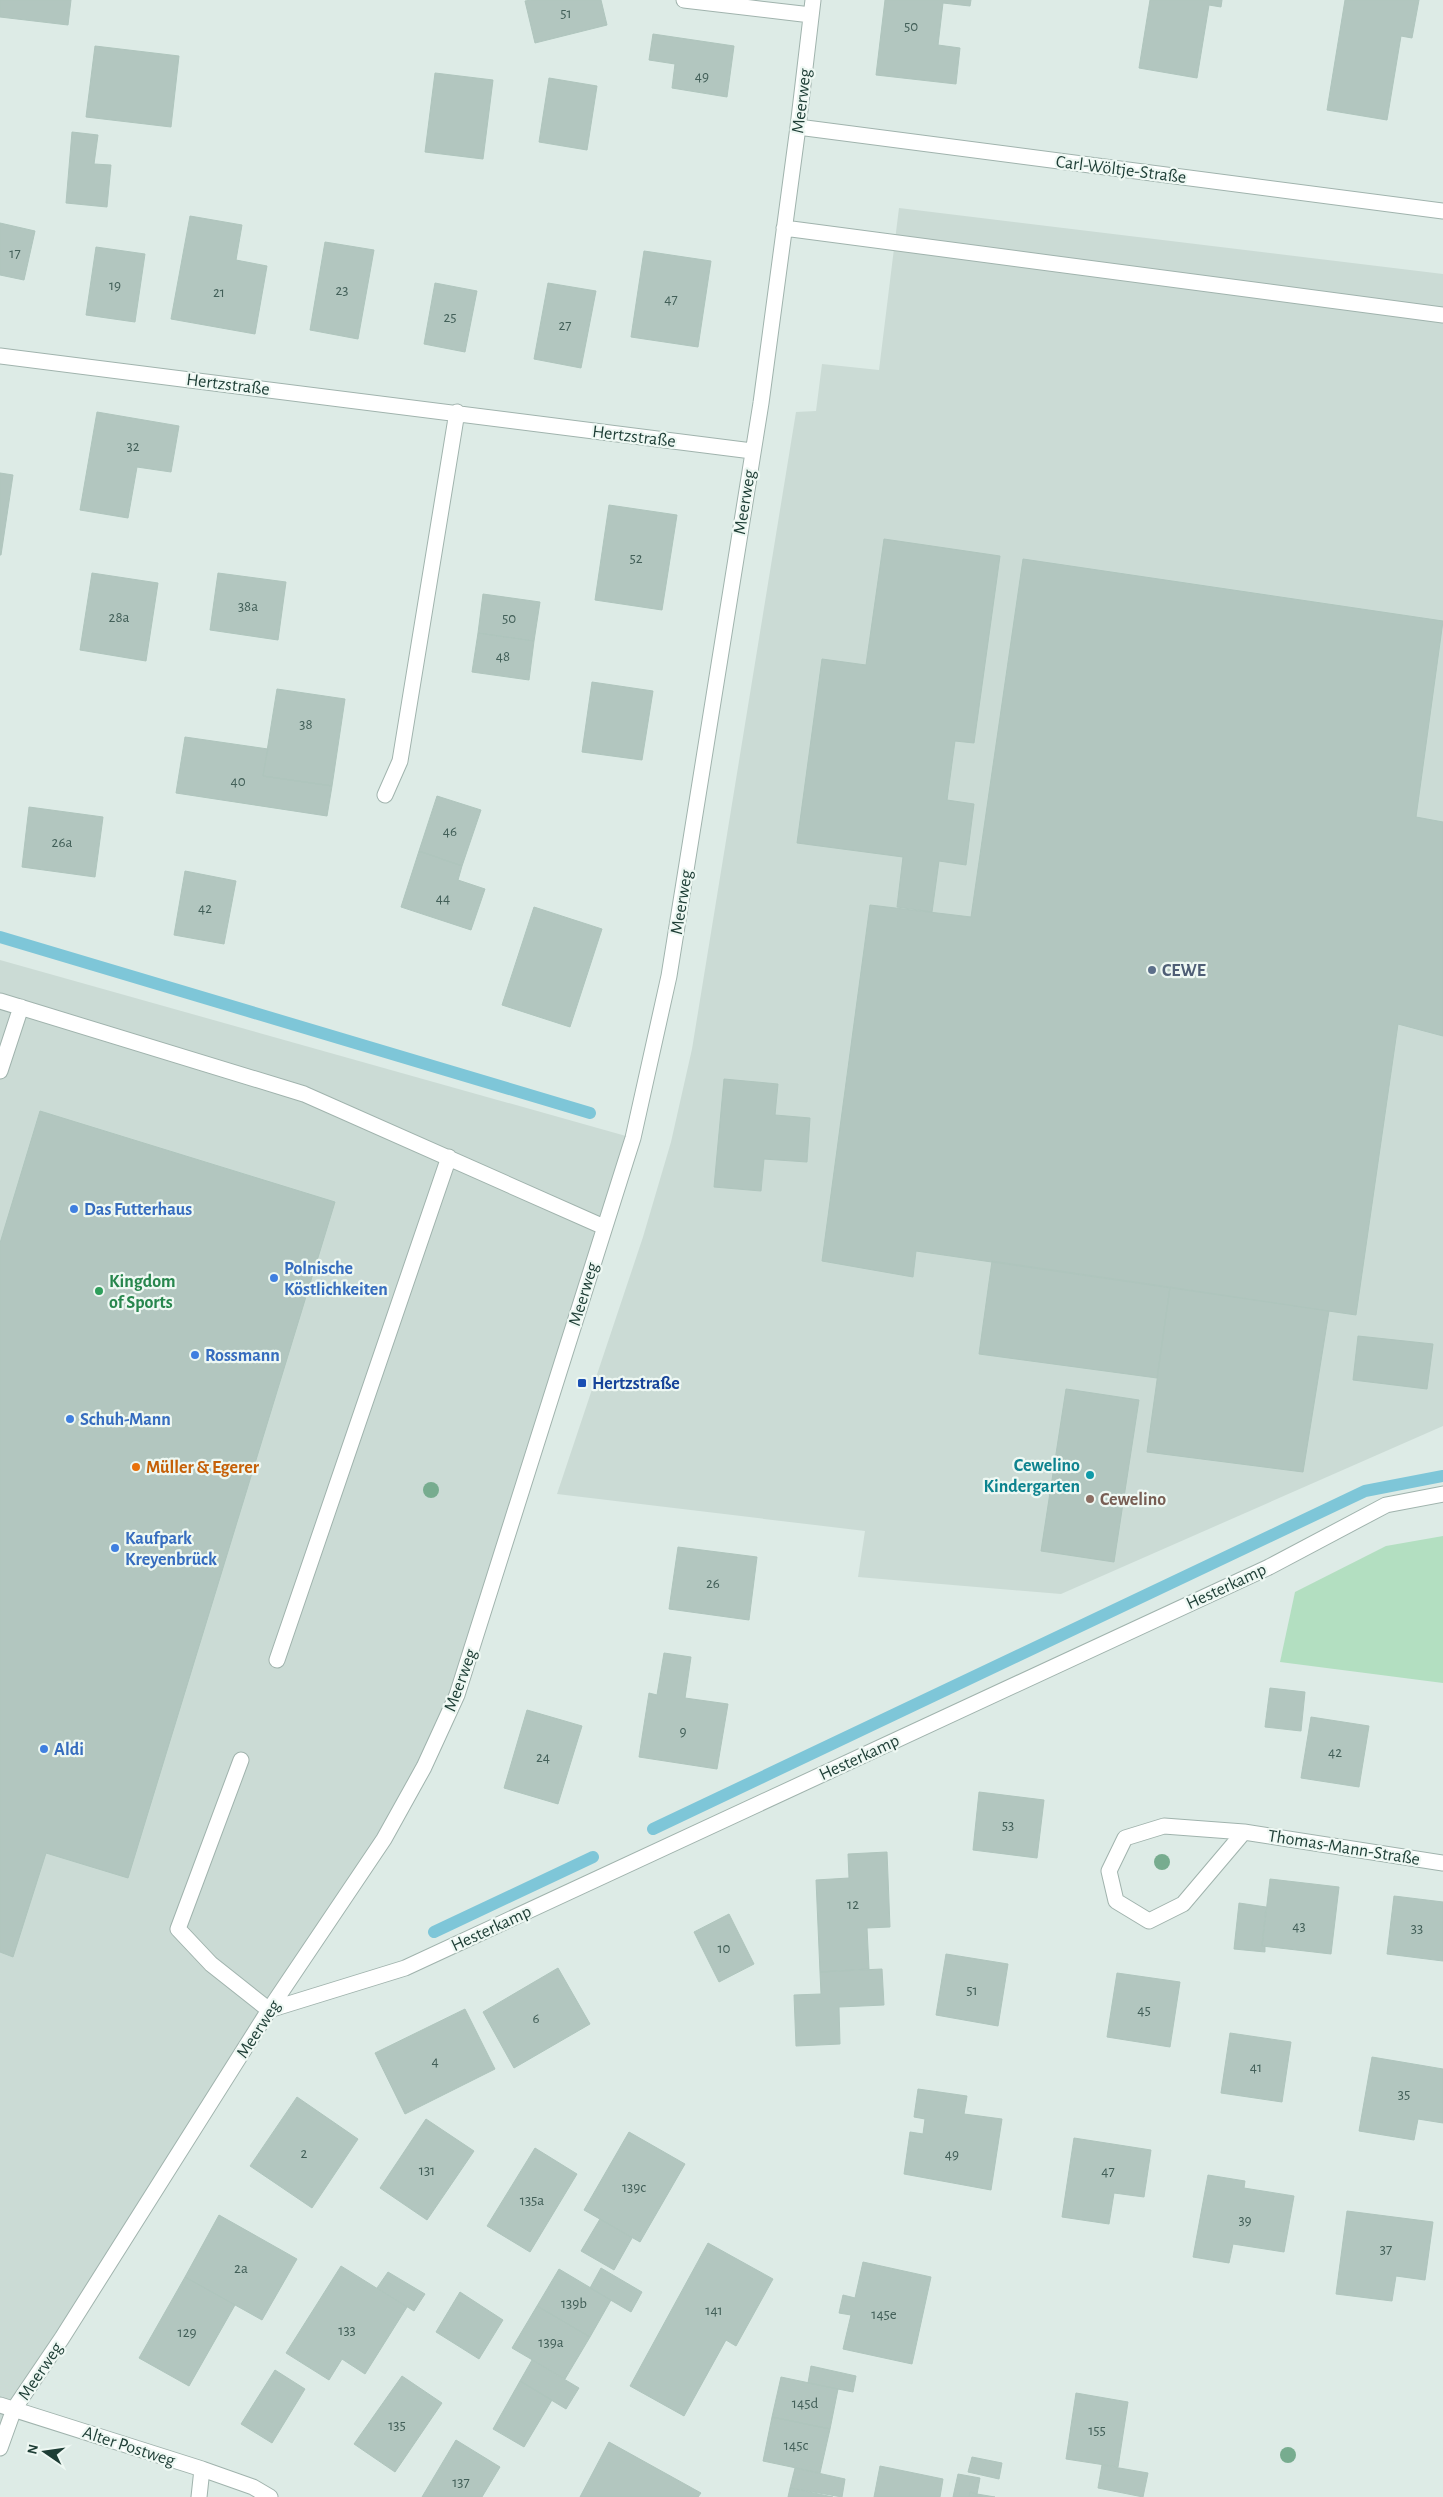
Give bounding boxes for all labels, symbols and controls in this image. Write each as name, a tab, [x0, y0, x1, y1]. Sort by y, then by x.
house number: 51	[560, 6, 572, 21]
house number: 50	[904, 19, 918, 34]
street label: Meerweg	[789, 67, 815, 135]
house number: 49	[695, 69, 709, 84]
street label: Carl-Wöltje-Straße	[1055, 153, 1187, 187]
house number: 17	[9, 246, 21, 261]
house number: 19	[109, 278, 121, 293]
house number: 23	[335, 283, 349, 298]
house number: 21	[213, 285, 225, 300]
house number: 47	[664, 292, 678, 307]
house number: 25	[443, 310, 457, 325]
house number: 27	[558, 318, 572, 333]
street label: Hertzstraße	[185, 371, 271, 399]
street label: Hertzstraße	[591, 423, 677, 451]
house number: 32	[126, 439, 140, 454]
street label: Meerweg	[731, 468, 759, 536]
house number: 52	[629, 551, 643, 566]
house number: 38a	[238, 599, 258, 614]
house number: 28a	[109, 610, 129, 625]
house number: 50	[502, 611, 516, 626]
house number: 48	[496, 649, 510, 664]
house number: 38	[299, 717, 313, 732]
house number: 40	[230, 774, 246, 789]
house number: 46	[443, 824, 457, 839]
house number: 26a	[52, 835, 72, 850]
street label: Meerweg	[668, 868, 696, 936]
house number: 44	[436, 891, 450, 906]
house number: 42	[198, 901, 212, 916]
place label: CEWE	[1162, 962, 1206, 980]
marker: CEWE	[1146, 964, 1158, 976]
place label: Das Futterhaus	[84, 1201, 192, 1219]
marker: Das Futterhaus	[68, 1203, 80, 1215]
place label: Polnische Köstlichkeiten	[284, 1260, 388, 1299]
street label: Meerweg	[566, 1260, 602, 1328]
marker: Polnische Köstlichkeiten	[268, 1272, 280, 1284]
place label: Kingdom of Sports	[109, 1273, 175, 1312]
marker: Kingdom of Sports	[93, 1285, 105, 1297]
place label: Rossmann	[205, 1347, 280, 1365]
marker: Rossmann	[189, 1349, 201, 1361]
place label: Hertzstraße	[592, 1375, 680, 1393]
marker: Hertzstraße	[576, 1377, 588, 1389]
place label: Schuh-Mann	[80, 1411, 171, 1429]
marker: Schuh-Mann	[64, 1413, 76, 1425]
place label: Cewelino Kindergarten	[983, 1457, 1080, 1496]
place label: Müller & Egerer	[146, 1459, 260, 1477]
marker: Müller & Egerer	[130, 1461, 142, 1473]
marker: Cewelino Kindergarten	[1084, 1469, 1096, 1481]
place label: Cewelino	[1100, 1491, 1166, 1509]
marker: Cewelino	[1084, 1493, 1096, 1505]
place label: Kaufpark Kreyenbrück	[125, 1530, 217, 1569]
marker: Kaufpark Kreyenbrück	[109, 1542, 121, 1554]
street label: Hesterkamp	[1184, 1561, 1269, 1613]
house number: 26	[706, 1576, 720, 1591]
street label: Meerweg	[441, 1646, 481, 1714]
house number: 9	[679, 1724, 687, 1739]
street label: Hesterkamp	[817, 1732, 902, 1784]
place label: Aldi	[54, 1741, 84, 1759]
marker: Aldi	[38, 1743, 50, 1755]
house number: 42	[1328, 1745, 1342, 1760]
house number: 24	[536, 1750, 550, 1765]
house number: 53	[1002, 1818, 1014, 1833]
street label: Thomas-Mann-Straße	[1267, 1827, 1421, 1869]
house number: 12	[847, 1897, 859, 1912]
street label: Hesterkamp	[449, 1903, 534, 1955]
house number: 43	[1292, 1919, 1306, 1934]
house number: 33	[1411, 1921, 1423, 1936]
house number: 10	[717, 1941, 731, 1956]
house number: 51	[966, 1983, 978, 1998]
street label: Meerweg	[234, 1997, 284, 2062]
house number: 45	[1137, 2003, 1151, 2018]
house number: 6	[532, 2011, 540, 2026]
house number: 4	[431, 2054, 439, 2069]
house number: 41	[1250, 2060, 1262, 2075]
house number: 35	[1398, 2087, 1410, 2102]
house number: 2	[301, 2146, 308, 2161]
house number: 49	[945, 2147, 959, 2162]
house number: 131	[419, 2163, 435, 2178]
house number: 47	[1101, 2164, 1115, 2179]
house number: 139c	[622, 2180, 646, 2195]
house number: 135a	[520, 2193, 544, 2208]
house number: 39	[1238, 2213, 1252, 2228]
house number: 37	[1380, 2242, 1392, 2257]
house number: 2a	[234, 2261, 248, 2276]
house number: 139b	[561, 2296, 587, 2311]
house number: 141	[705, 2303, 723, 2318]
house number: 145e	[871, 2307, 897, 2322]
house number: 133	[338, 2323, 356, 2338]
house number: 129	[177, 2325, 197, 2340]
house number: 139a	[538, 2335, 564, 2350]
street label: Meerweg	[15, 2339, 67, 2404]
house number: 145d	[792, 2396, 818, 2411]
house number: 135	[388, 2418, 406, 2433]
house number: 155	[1088, 2423, 1106, 2438]
street label: Alter Postweg	[80, 2424, 177, 2470]
north arrow	[20, 2427, 70, 2477]
house number: 145c	[784, 2438, 808, 2453]
text: N	[25, 2443, 41, 2456]
house number: 137	[452, 2475, 470, 2490]

